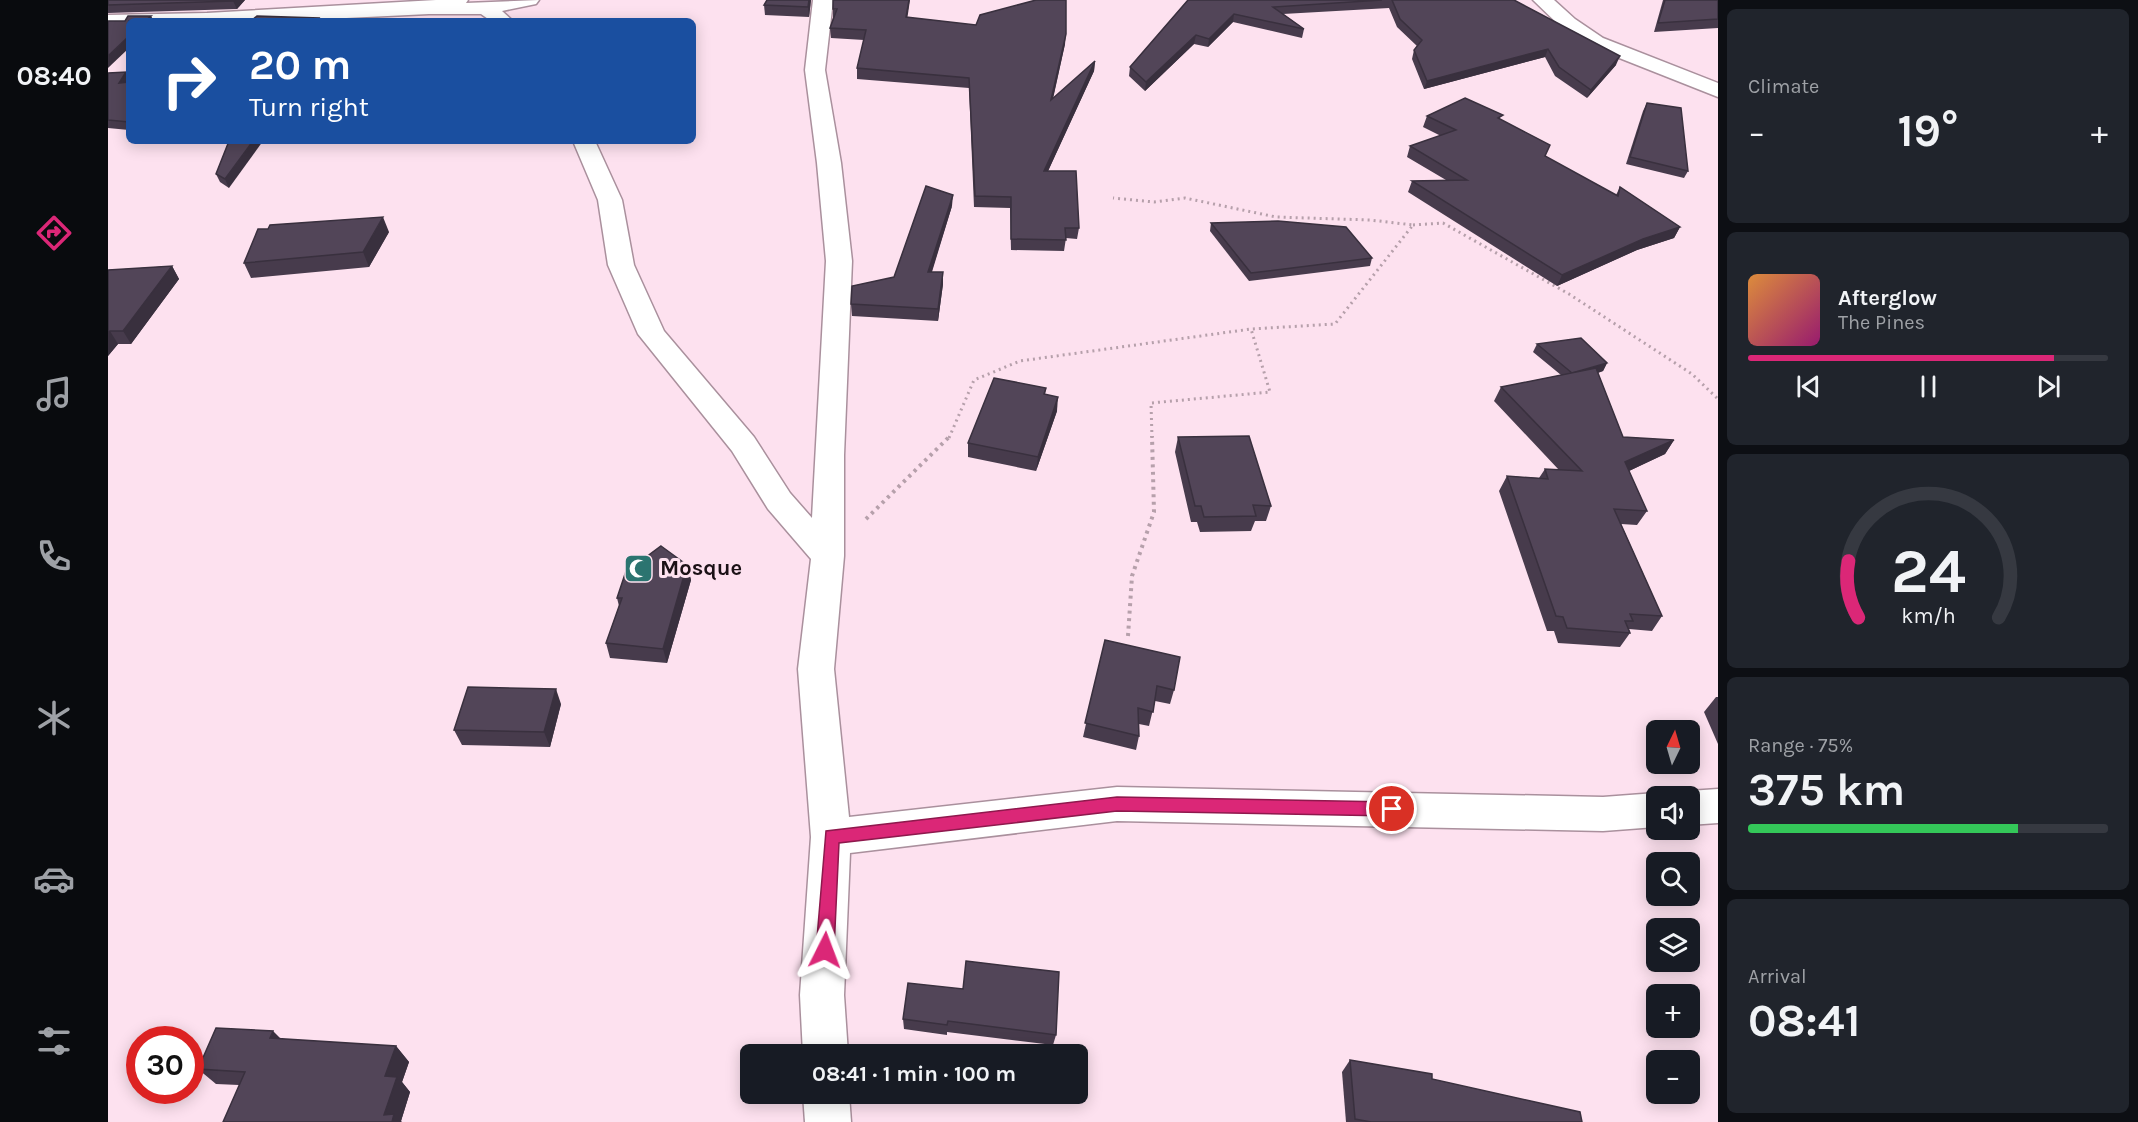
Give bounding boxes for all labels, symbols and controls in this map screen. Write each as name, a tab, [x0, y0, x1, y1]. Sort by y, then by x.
text: 20 m	[249, 40, 351, 90]
icon: right	[150, 42, 228, 120]
text: 08:40	[17, 60, 91, 92]
text: Climate	[1748, 75, 1819, 98]
text: Turn right	[249, 91, 369, 123]
text: 19°	[1898, 105, 1958, 157]
text: −	[1748, 113, 1765, 151]
text: +	[2091, 113, 2108, 151]
icon: directions	[33, 212, 75, 254]
text: Afterglow	[1838, 285, 1937, 311]
text: The Pines	[1838, 311, 1925, 334]
icon: previous	[1792, 370, 1825, 403]
icon: pause	[1912, 370, 1945, 403]
icon: next	[2032, 370, 2065, 403]
icon: music	[33, 373, 75, 415]
icon: phone	[33, 535, 75, 577]
text: 24	[1891, 535, 1965, 608]
mosque icon: Mosque	[623, 552, 655, 584]
place label: Mosque	[660, 555, 742, 581]
text: km/h	[1901, 603, 1955, 628]
icon: climate	[33, 697, 75, 739]
north arrow	[1646, 720, 1700, 774]
map controls	[1646, 720, 1700, 1104]
text: Range · 75%	[1748, 734, 1853, 757]
text: 375 km	[1748, 764, 1905, 816]
pin	[1366, 783, 1417, 834]
button: sound	[1646, 786, 1700, 840]
icon: arrive	[1375, 792, 1408, 825]
button: search	[1646, 852, 1700, 906]
icon: car	[33, 858, 75, 900]
position arrow	[793, 918, 857, 982]
button: layers	[1646, 918, 1700, 972]
text: Arrival	[1748, 965, 1807, 988]
button: +	[1646, 984, 1700, 1038]
text: 08:41	[1748, 995, 1861, 1047]
icon: filters	[33, 1020, 75, 1062]
speed limit sign: 30	[126, 1026, 204, 1104]
button: −	[1646, 1050, 1700, 1104]
text: 08:41 · 1 min · 100 m	[812, 1061, 1016, 1087]

